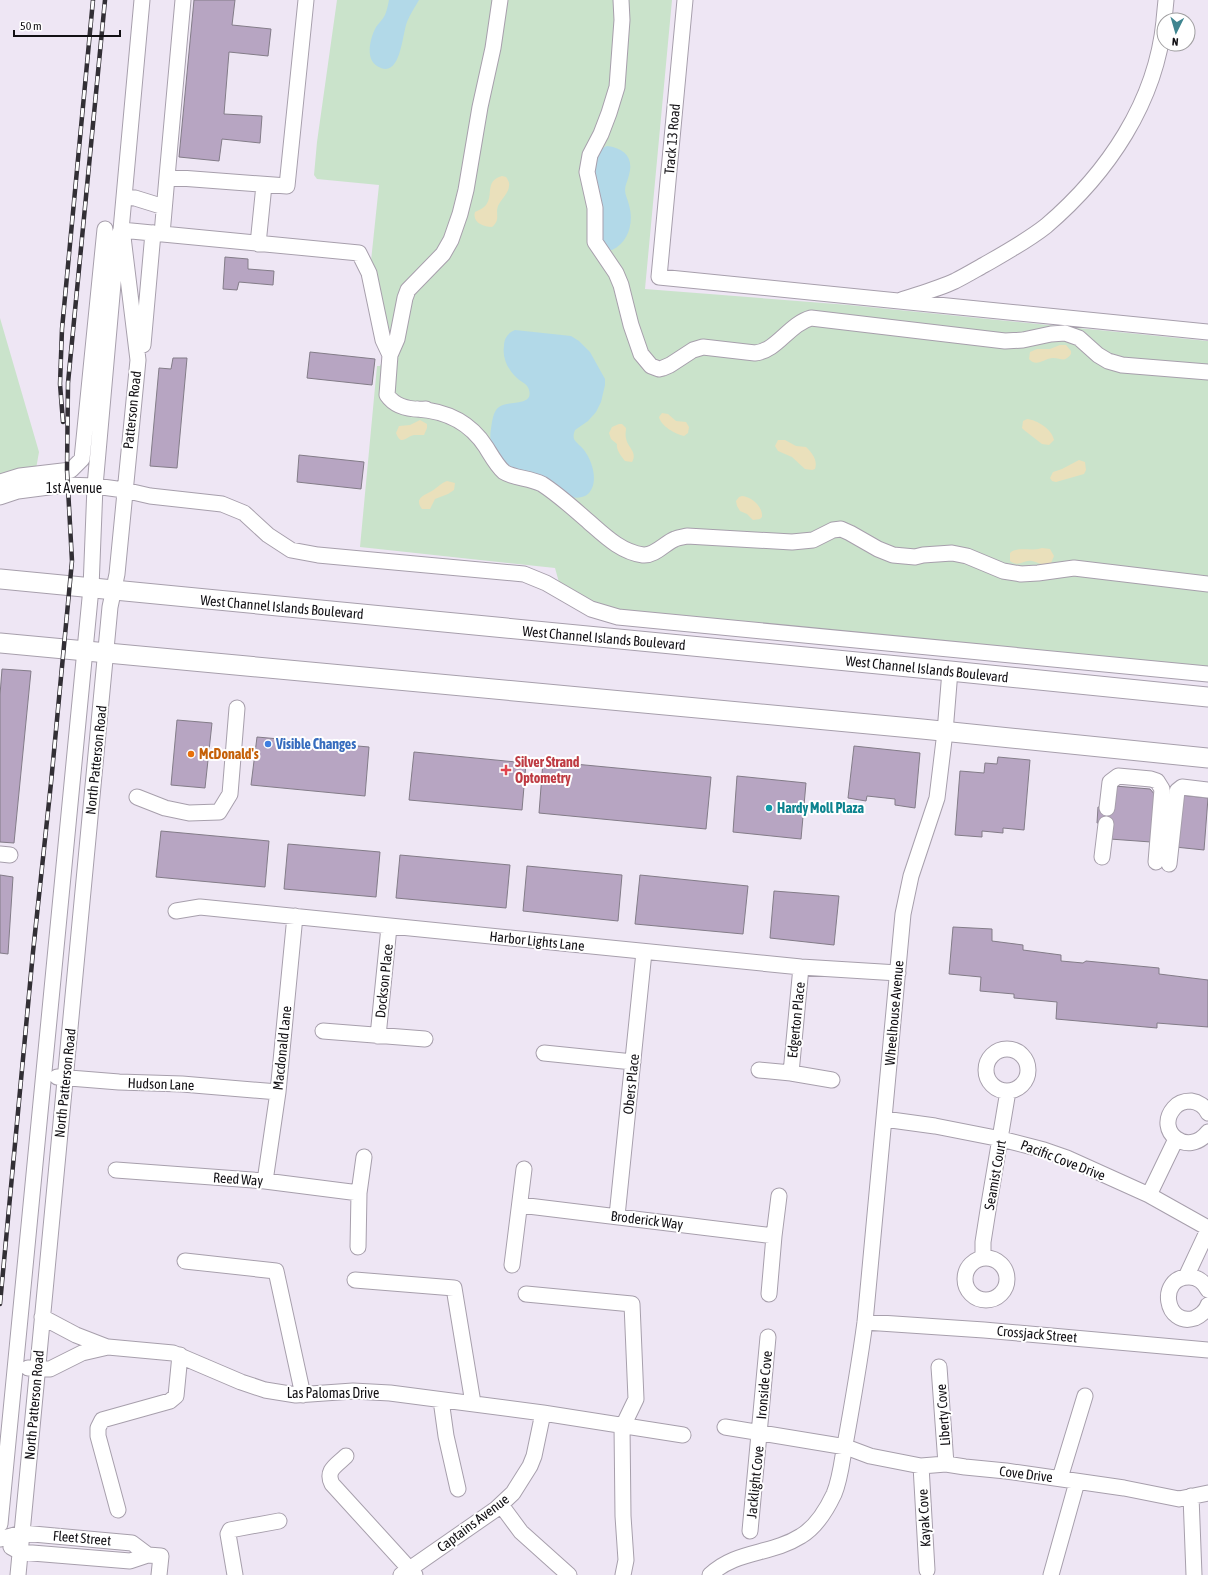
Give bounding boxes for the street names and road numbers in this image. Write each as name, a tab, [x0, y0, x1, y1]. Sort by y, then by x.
street label: Track 13 Road	[661, 103, 683, 175]
street label: Patterson Road	[120, 370, 144, 450]
street label: 1st Avenue	[46, 480, 102, 496]
street label: West Channel Islands Boulevard	[200, 592, 364, 622]
street label: West Channel Islands Boulevard	[522, 623, 686, 653]
street label: West Channel Islands Boulevard	[845, 652, 1009, 686]
street label: North Patterson Road	[82, 704, 110, 816]
street label: Harbor Lights Lane	[489, 928, 585, 954]
street label: Dockson Place	[372, 943, 396, 1019]
street label: Wheelhouse Avenue	[881, 960, 907, 1066]
street label: Edgerton Place	[784, 981, 808, 1059]
street label: Macdonald Lane	[270, 1005, 294, 1091]
street label: North Patterson Road	[51, 1027, 79, 1139]
street label: Obers Place	[620, 1053, 642, 1115]
street label: Hudson Lane	[127, 1075, 195, 1093]
street label: Pacific Cove Drive	[1018, 1136, 1108, 1184]
street label: Seamist Court	[981, 1139, 1009, 1211]
street label: Reed Way	[212, 1169, 264, 1189]
street label: Broderick Way	[610, 1208, 684, 1232]
street label: Crossjack Street	[996, 1323, 1078, 1345]
street label: North Patterson Road	[21, 1349, 47, 1461]
street label: Ironside Cove	[753, 1350, 775, 1420]
street label: Liberty Cove	[933, 1383, 953, 1447]
street label: Las Palomas Drive	[287, 1385, 379, 1401]
street label: Jacklight Cove	[743, 1445, 767, 1519]
street label: Cove Drive	[998, 1463, 1054, 1485]
street label: Kayak Cove	[914, 1489, 934, 1547]
street label: Captains Avenue	[434, 1491, 512, 1555]
street label: Fleet Street	[52, 1527, 112, 1549]

